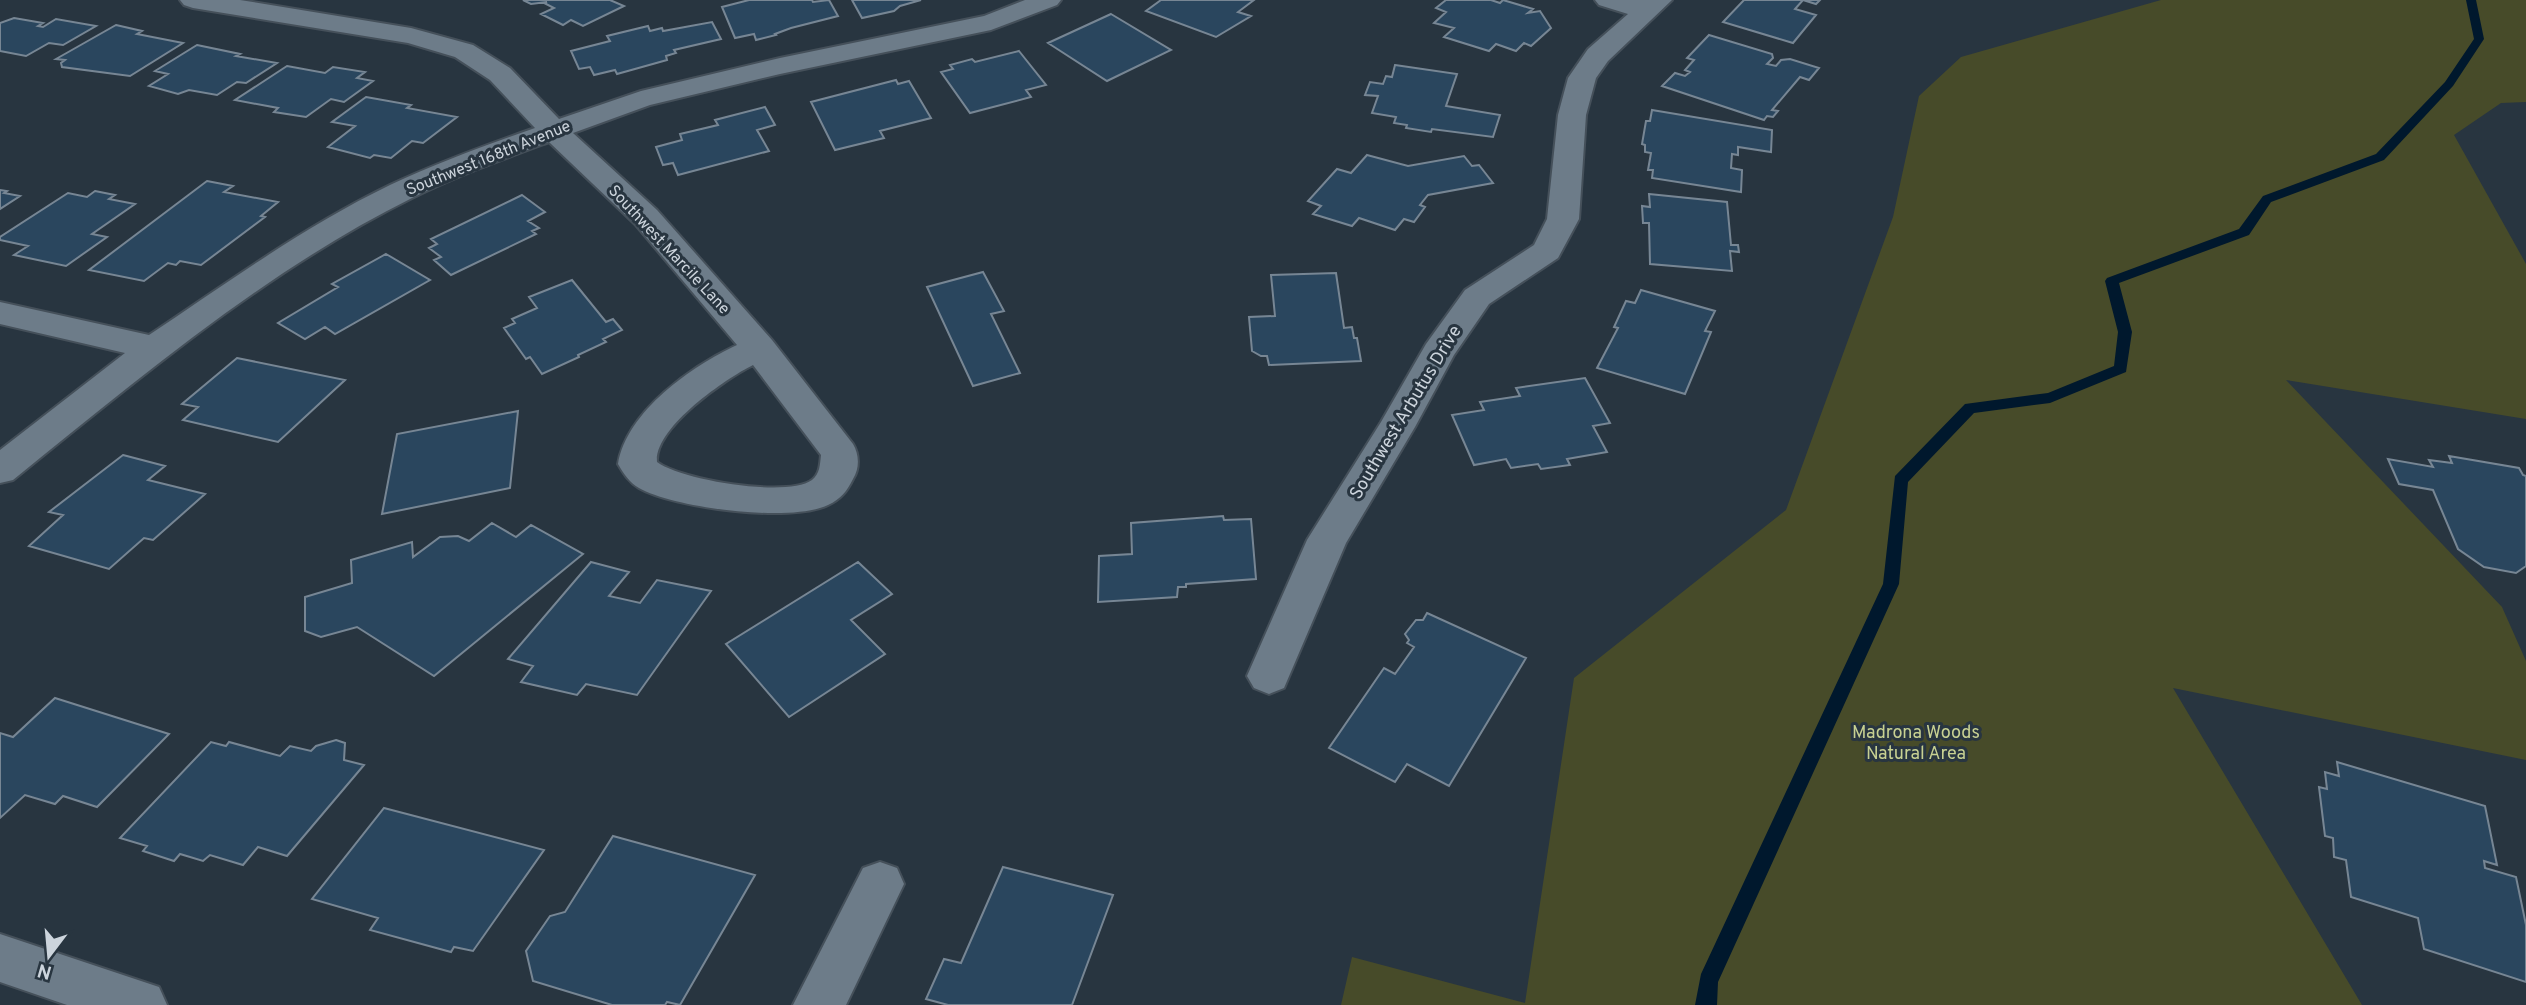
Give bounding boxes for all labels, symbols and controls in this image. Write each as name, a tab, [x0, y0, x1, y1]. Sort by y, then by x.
street label: Southwest 168th Avenue	[404, 117, 574, 201]
street label: Southwest Marcile Lane	[603, 182, 734, 319]
street label: Southwest Arbutus Drive	[1345, 322, 1467, 504]
park label: Madrona Woods Natural Area	[1852, 722, 1980, 766]
north arrow	[14, 921, 84, 991]
text: N	[35, 957, 55, 984]

